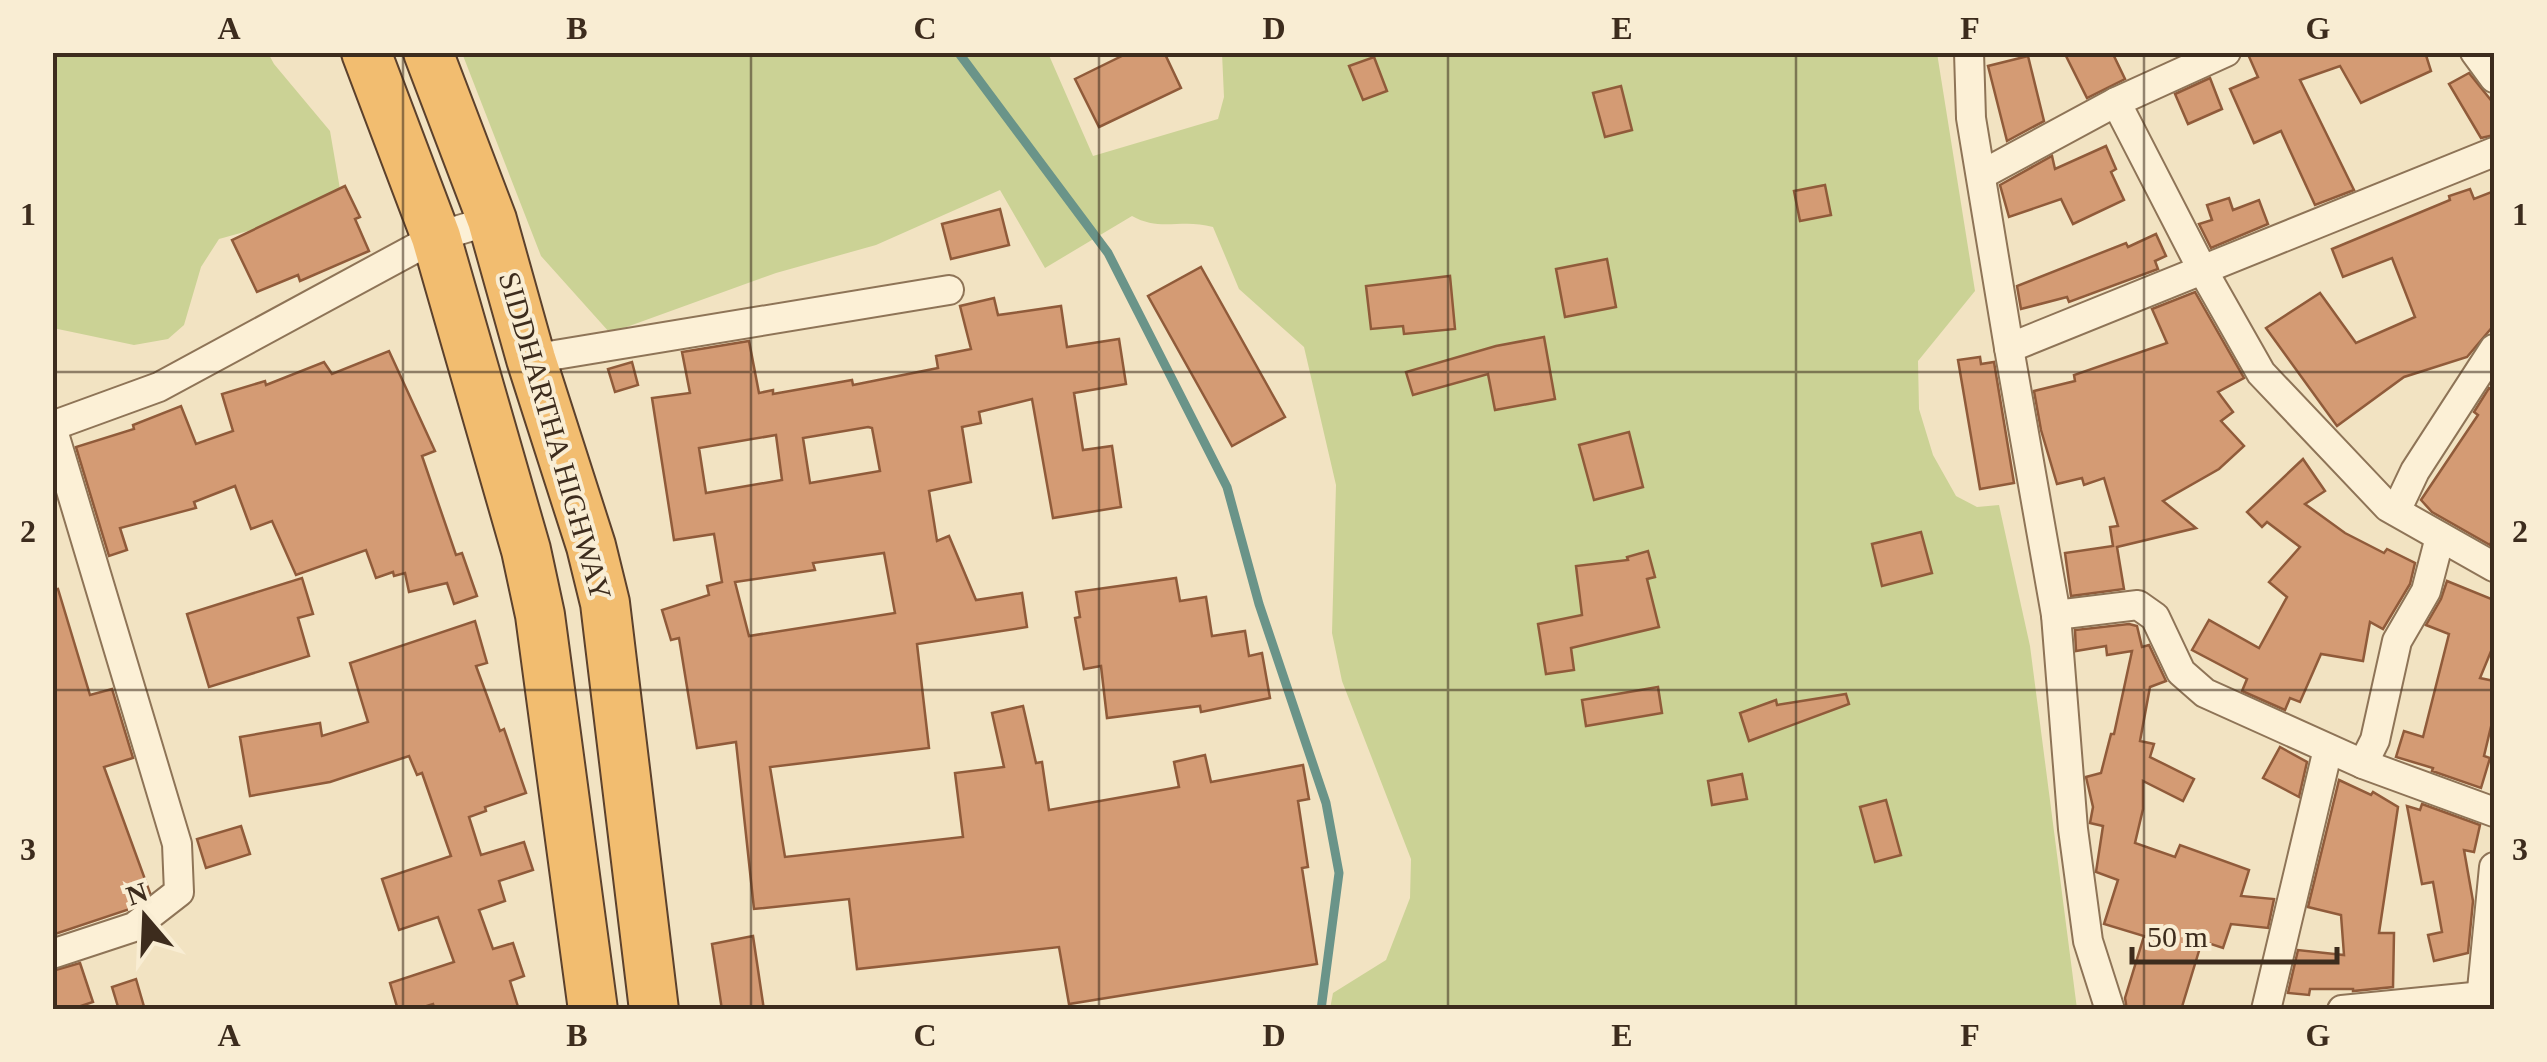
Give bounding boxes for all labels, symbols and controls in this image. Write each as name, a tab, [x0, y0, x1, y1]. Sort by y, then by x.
text: A	[217, 10, 241, 46]
text: B	[566, 10, 588, 46]
text: C	[913, 10, 937, 46]
text: D	[1262, 10, 1286, 46]
text: E	[1611, 10, 1633, 46]
text: F	[1960, 10, 1980, 46]
text: G	[2306, 10, 2331, 46]
text: 1	[20, 196, 36, 232]
text: 1	[2512, 196, 2528, 232]
street label: SIDDHARTHA HIGHWAY	[493, 268, 618, 604]
text: 2	[20, 513, 36, 549]
text: 2	[2512, 513, 2528, 549]
text: 3	[20, 831, 36, 867]
text: 3	[2512, 831, 2528, 867]
north arrow	[95, 867, 195, 967]
text: N	[122, 876, 152, 912]
scale bar	[2132, 902, 2337, 964]
text: 50 m	[2147, 920, 2208, 953]
text: A	[217, 1017, 241, 1053]
text: B	[566, 1017, 588, 1053]
text: C	[913, 1017, 937, 1053]
text: D	[1262, 1017, 1286, 1053]
text: E	[1611, 1017, 1633, 1053]
text: F	[1960, 1017, 1980, 1053]
text: G	[2306, 1017, 2331, 1053]

